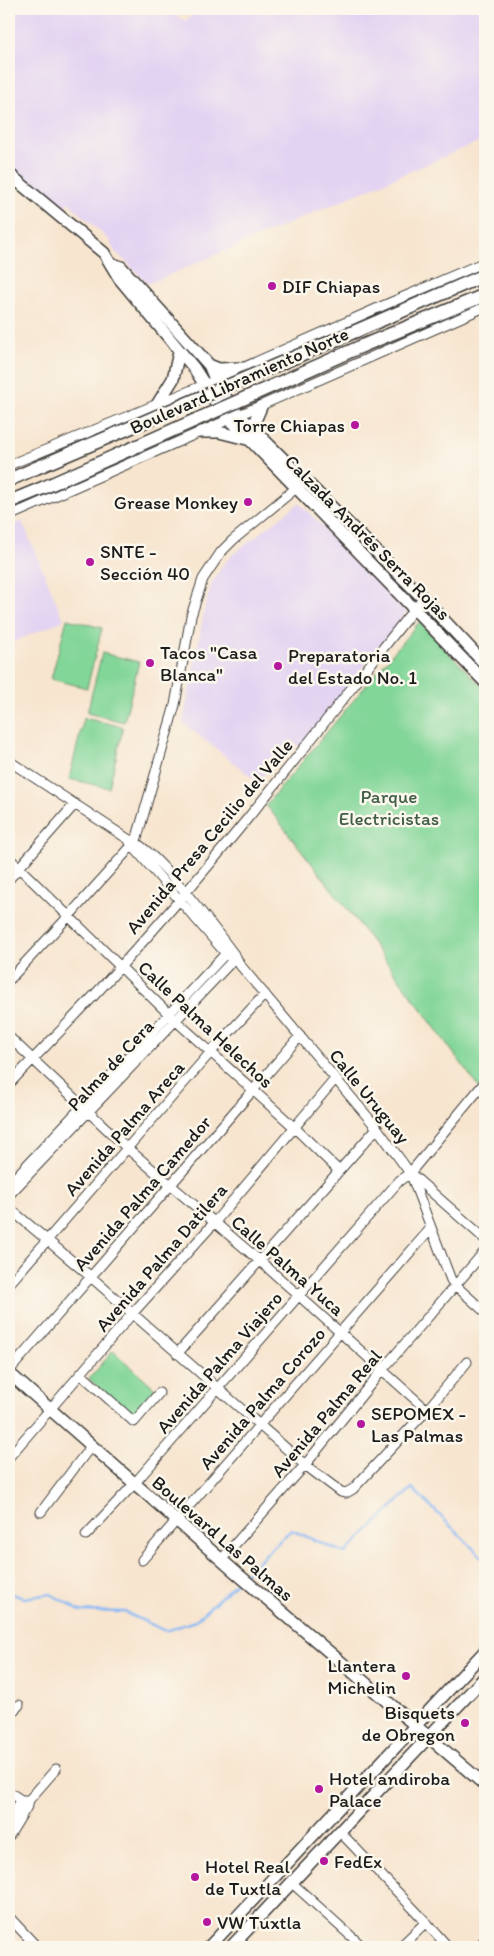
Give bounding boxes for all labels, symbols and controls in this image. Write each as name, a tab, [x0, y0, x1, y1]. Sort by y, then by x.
place label: DIF Chiapas	[282, 275, 380, 298]
marker: DIF Chiapas	[266, 280, 278, 292]
street label: Boulevard Libramiento Norte	[126, 322, 352, 439]
place label: Torre Chiapas	[234, 414, 345, 437]
marker: Torre Chiapas	[349, 419, 361, 431]
street label: Calzada Andrés Serra Rojas	[280, 450, 455, 625]
place label: Grease Monkey	[114, 491, 238, 514]
marker: Grease Monkey	[242, 496, 254, 508]
place label: SNTE - Sección 40	[100, 540, 190, 585]
marker: SNTE - Sección 40	[84, 556, 96, 568]
place label: Tacos "Casa Blanca"	[160, 641, 258, 686]
place label: Preparatoria del Estado No. 1	[288, 644, 417, 689]
marker: Tacos "Casa Blanca"	[144, 657, 156, 669]
marker: Preparatoria del Estado No. 1	[272, 660, 284, 672]
street label: Avenida Presa Cecilio del Valle	[121, 734, 298, 938]
park label: Parque Electricistas	[339, 785, 439, 830]
street label: Calle Palma Helechos	[133, 956, 278, 1093]
street label: Palma de Cera	[62, 1015, 158, 1116]
street label: Calle Uruguay	[324, 1044, 415, 1148]
street label: Avenida Palma Areca	[59, 1056, 189, 1201]
street label: Avenida Palma Camedor	[69, 1110, 217, 1276]
street label: Avenida Palma Datilera	[91, 1178, 232, 1336]
street label: Calle Palma Yuca	[227, 1210, 349, 1321]
street label: Avenida Palma Viajero	[151, 1287, 287, 1438]
street label: Avenida Palma Corozo	[194, 1322, 330, 1474]
street label: Avenida Palma Real	[266, 1344, 387, 1482]
place label: SEPOMEX - Las Palmas	[371, 1402, 466, 1447]
marker: SEPOMEX - Las Palmas	[355, 1418, 367, 1430]
street label: Boulevard Las Palmas	[147, 1471, 298, 1606]
place label: Llantera Michelin	[327, 1654, 396, 1699]
marker: Llantera Michelin	[400, 1670, 412, 1682]
place label: Bisquets de Obregon	[362, 1701, 455, 1746]
marker: Bisquets de Obregon	[459, 1717, 471, 1729]
place label: Hotel andiroba Palace	[329, 1767, 450, 1812]
marker: Hotel andiroba Palace	[313, 1783, 325, 1795]
place label: FedEx	[334, 1850, 382, 1873]
place label: Hotel Real de Tuxtla	[205, 1855, 290, 1900]
marker: FedEx	[318, 1855, 330, 1867]
marker: Hotel Real de Tuxtla	[189, 1871, 201, 1883]
place label: VW Tuxtla	[217, 1911, 301, 1934]
marker: VW Tuxtla	[201, 1916, 213, 1928]

